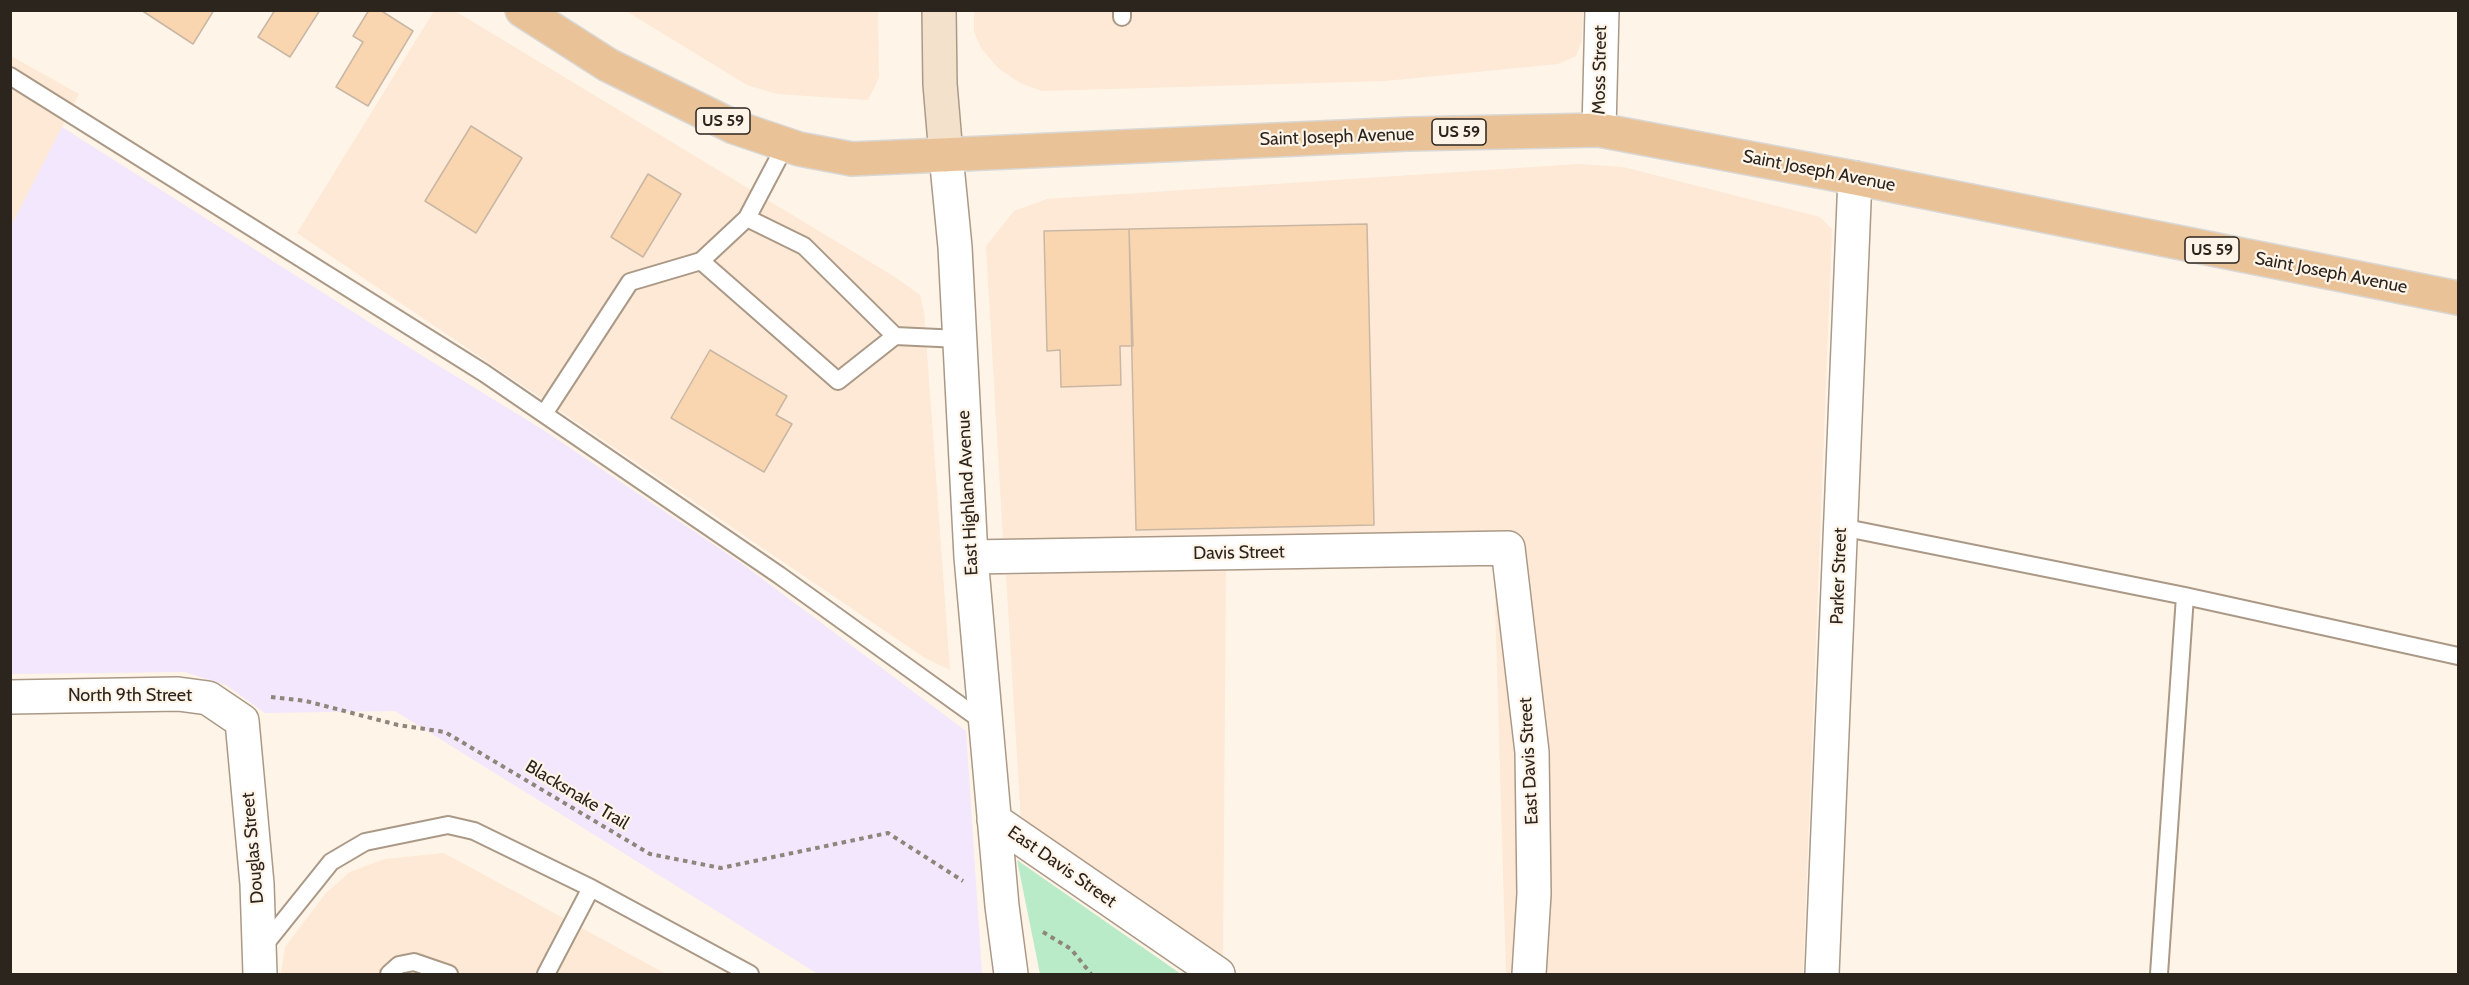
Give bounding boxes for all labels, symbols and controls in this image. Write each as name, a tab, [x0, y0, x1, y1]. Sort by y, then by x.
street label: Moss Street	[1588, 25, 1612, 115]
road number: US 59	[696, 108, 750, 134]
road number: US 59	[1432, 119, 1486, 145]
street label: Saint Joseph Avenue	[1259, 124, 1415, 150]
street label: Saint Joseph Avenue	[1741, 146, 1897, 196]
road number: US 59	[2185, 237, 2239, 263]
street label: Saint Joseph Avenue	[2253, 248, 2409, 298]
street label: East Highland Avenue	[953, 410, 983, 576]
street label: Parker Street	[1827, 527, 1851, 625]
street label: Davis Street	[1193, 541, 1285, 565]
street label: North 9th Street	[68, 685, 192, 707]
street label: East Davis Street	[1515, 697, 1543, 825]
street label: Blacksnake Trail	[521, 756, 633, 834]
street label: Douglas Street	[237, 791, 269, 905]
street label: East Davis Street	[1003, 821, 1121, 913]

